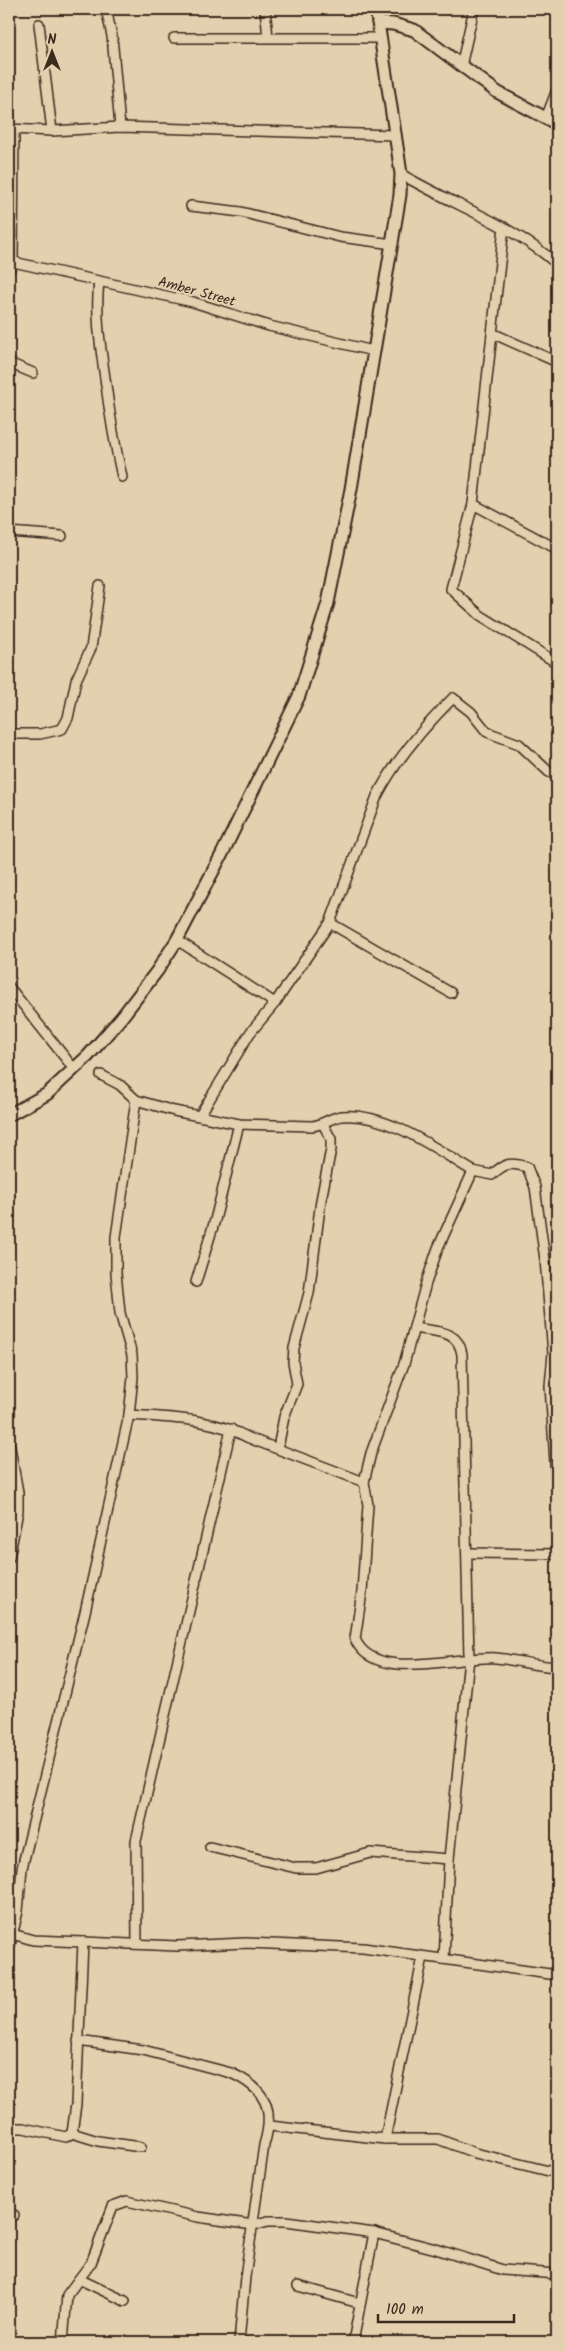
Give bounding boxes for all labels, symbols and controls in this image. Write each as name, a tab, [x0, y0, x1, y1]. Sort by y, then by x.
north arrow	[28, 28, 78, 78]
text: N	[48, 29, 57, 51]
street label: Amber Street	[156, 271, 238, 313]
scale bar	[378, 2291, 515, 2323]
text: 100 m	[386, 2298, 424, 2322]

